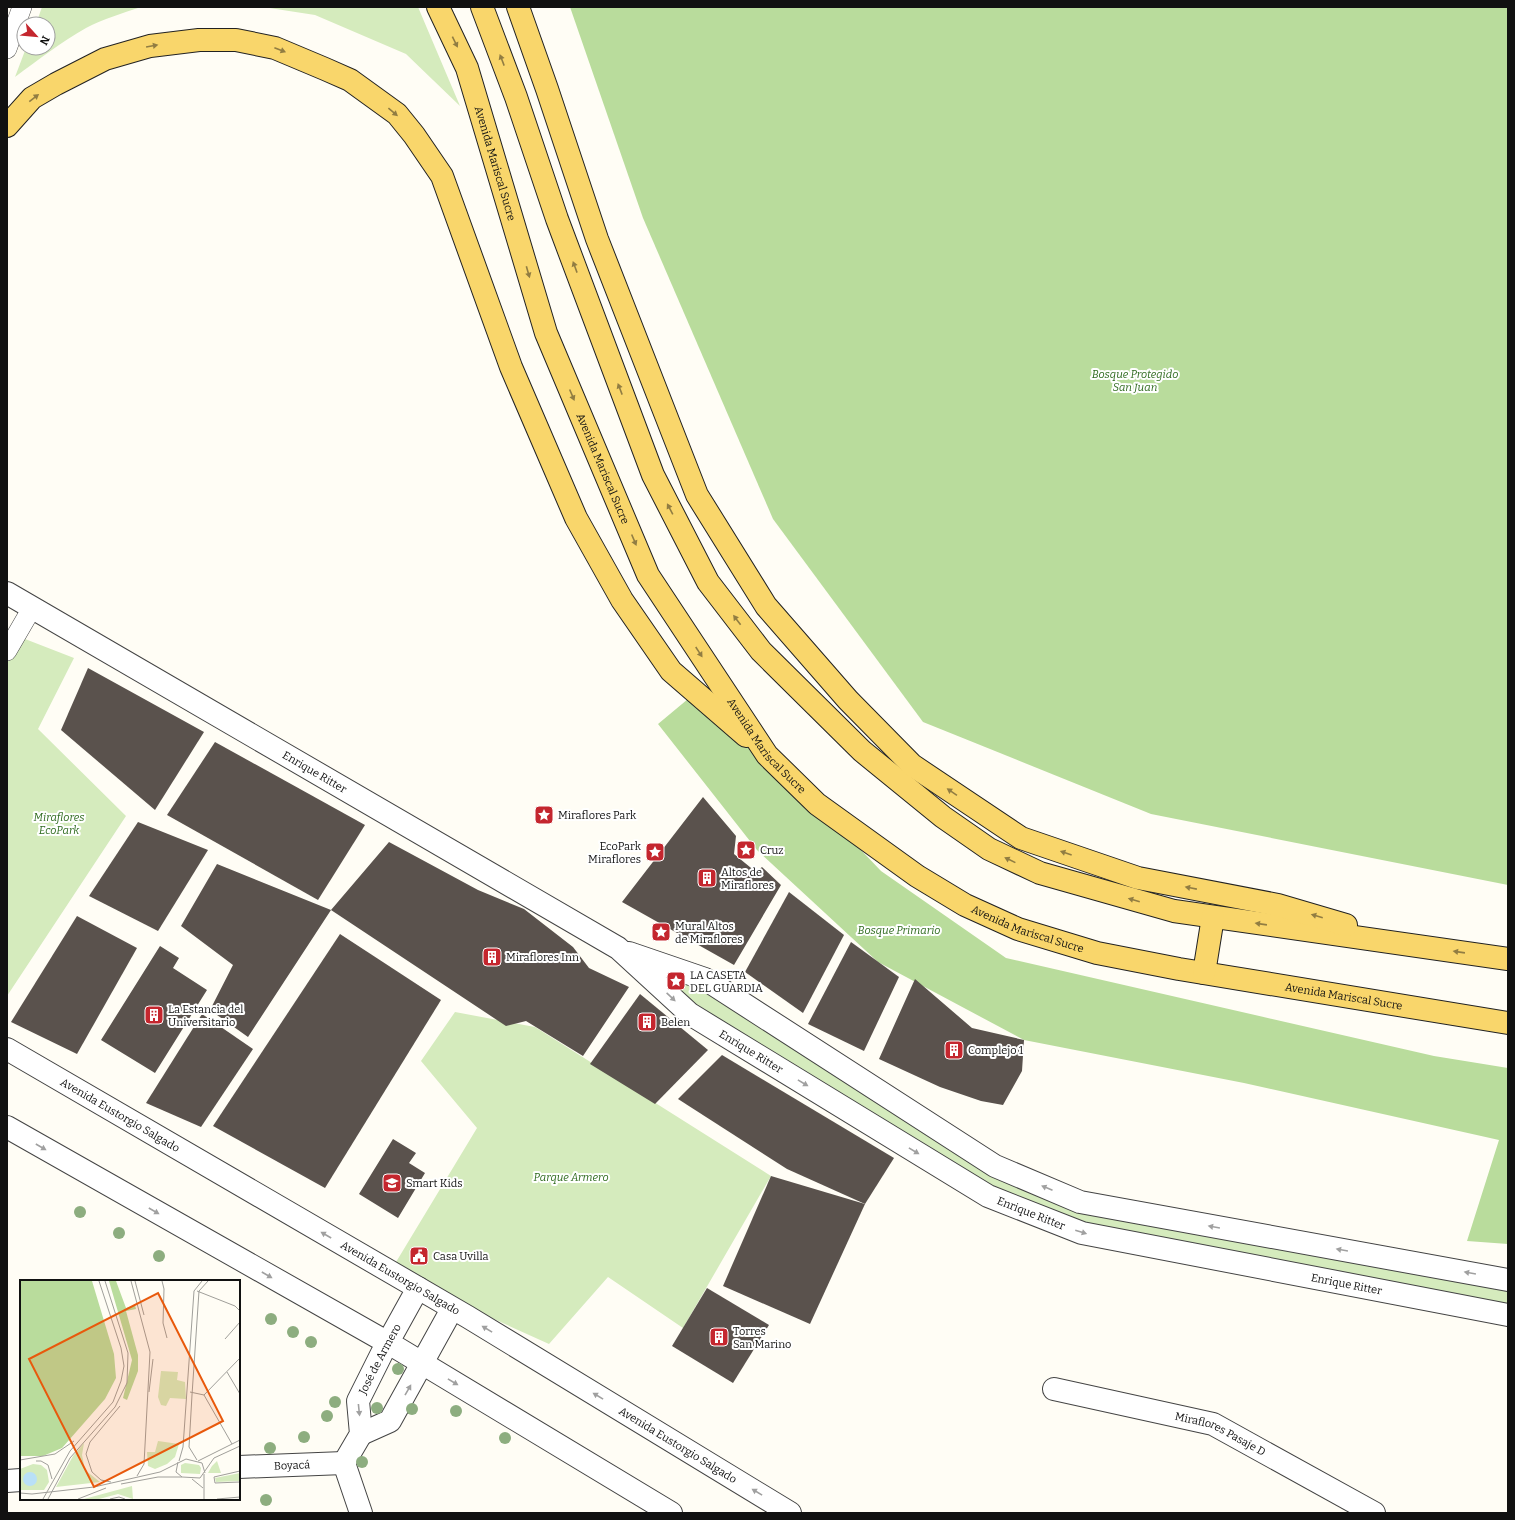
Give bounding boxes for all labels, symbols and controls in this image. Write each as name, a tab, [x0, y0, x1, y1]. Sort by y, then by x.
north arrow	[16, 16, 56, 56]
text: N	[37, 34, 52, 47]
one-way arrow	[452, 36, 458, 48]
one-way arrow	[145, 43, 158, 49]
one-way arrow	[274, 48, 286, 54]
one-way arrow	[498, 54, 504, 66]
one-way arrow	[28, 94, 39, 103]
street label: Avenida Mariscal Sucre	[472, 105, 518, 222]
one-way arrow	[388, 107, 399, 116]
one-way arrow	[572, 261, 578, 273]
one-way arrow	[525, 267, 531, 279]
park label: Bosque Protegido San Juan	[1092, 368, 1178, 394]
one-way arrow	[617, 383, 623, 395]
one-way arrow	[570, 389, 576, 401]
street label: Avenida Mariscal Sucre	[574, 411, 632, 526]
one-way arrow	[667, 503, 674, 515]
one-way arrow	[631, 535, 637, 547]
one-way arrow	[733, 614, 741, 625]
one-way arrow	[695, 647, 703, 657]
street label: Avenida Mariscal Sucre	[724, 696, 808, 796]
street label: Enrique Ritter	[280, 749, 349, 796]
one-way arrow	[947, 788, 958, 796]
place icon: Miraflores Park	[533, 804, 555, 826]
place label: Miraflores Park	[558, 809, 637, 822]
park label: Miraflores EcoPark	[33, 811, 85, 837]
place icon: Cruz	[735, 839, 757, 861]
place label: EcoPark Miraflores	[588, 840, 642, 866]
place icon: EcoPark Miraflores	[644, 841, 666, 863]
place label: Cruz	[760, 844, 784, 857]
one-way arrow	[1059, 850, 1071, 856]
one-way arrow	[1005, 857, 1016, 863]
place label: Altos de Miraflores	[721, 866, 774, 892]
building icon: Altos de Miraflores	[696, 867, 718, 889]
one-way arrow	[1185, 885, 1197, 891]
one-way arrow	[1128, 897, 1140, 903]
street label: Avenida Mariscal Sucre	[969, 903, 1085, 956]
one-way arrow	[1311, 913, 1323, 919]
place label: Mural Altos de Miraflores	[675, 920, 743, 946]
place icon: Mural Altos de Miraflores	[650, 921, 672, 943]
one-way arrow	[1255, 921, 1267, 927]
park label: Bosque Primario	[858, 924, 940, 937]
building icon: Miraflores Inn	[481, 946, 503, 968]
one-way arrow	[1453, 949, 1465, 955]
place label: Miraflores Inn	[506, 951, 579, 964]
place label: LA CASETA DEL GUARDIA	[690, 969, 763, 995]
place icon: LA CASETA DEL GUARDIA	[665, 970, 687, 992]
street label: Avenida Mariscal Sucre	[1284, 980, 1403, 1013]
one-way arrow	[667, 992, 676, 1001]
place label: La Estancia del Universitario	[168, 1003, 243, 1029]
building icon: La Estancia del Universitario	[143, 1004, 165, 1026]
building icon: Belen	[636, 1011, 658, 1033]
place label: Belen	[661, 1016, 690, 1029]
street label: Enrique Ritter	[717, 1027, 785, 1076]
building icon: Complejo 1	[943, 1039, 965, 1061]
place label: Complejo 1	[968, 1044, 1024, 1057]
street label: Avenida Eustorgio Salgado	[58, 1076, 182, 1155]
one-way arrow	[797, 1080, 809, 1087]
one-way arrow	[35, 1143, 47, 1150]
one-way arrow	[908, 1148, 920, 1155]
park label: Parque Armero	[533, 1171, 609, 1184]
school or university icon: Smart Kids	[381, 1172, 403, 1194]
place label: Smart Kids	[406, 1177, 462, 1190]
one-way arrow	[1041, 1185, 1053, 1191]
street label: Enrique Ritter	[995, 1194, 1067, 1233]
one-way arrow	[148, 1207, 160, 1214]
one-way arrow	[1208, 1223, 1220, 1229]
one-way arrow	[1075, 1229, 1087, 1235]
one-way arrow	[320, 1231, 332, 1238]
street label: Avenida Eustorgio Salgado	[338, 1238, 462, 1318]
public building icon: Casa Uvilla	[408, 1245, 430, 1267]
one-way arrow	[1336, 1247, 1348, 1253]
place label: Casa Uvilla	[433, 1250, 489, 1263]
one-way arrow	[1464, 1270, 1476, 1276]
one-way arrow	[261, 1271, 273, 1278]
street label: Enrique Ritter	[1310, 1271, 1383, 1298]
inset map	[20, 1280, 240, 1500]
street label: José de Armero	[356, 1322, 404, 1398]
one-way arrow	[481, 1325, 493, 1332]
place label: Torres San Marino	[733, 1325, 791, 1351]
building icon: Torres San Marino	[708, 1326, 730, 1348]
one-way arrow	[447, 1378, 459, 1385]
one-way arrow	[404, 1384, 411, 1396]
one-way arrow	[593, 1392, 603, 1400]
one-way arrow	[356, 1404, 362, 1416]
street label: Avenida Eustorgio Salgado	[616, 1404, 739, 1486]
street label: Miraflores Pasaje D	[1174, 1410, 1268, 1459]
street label: Boyacá	[274, 1458, 310, 1473]
one-way arrow	[751, 1489, 763, 1496]

